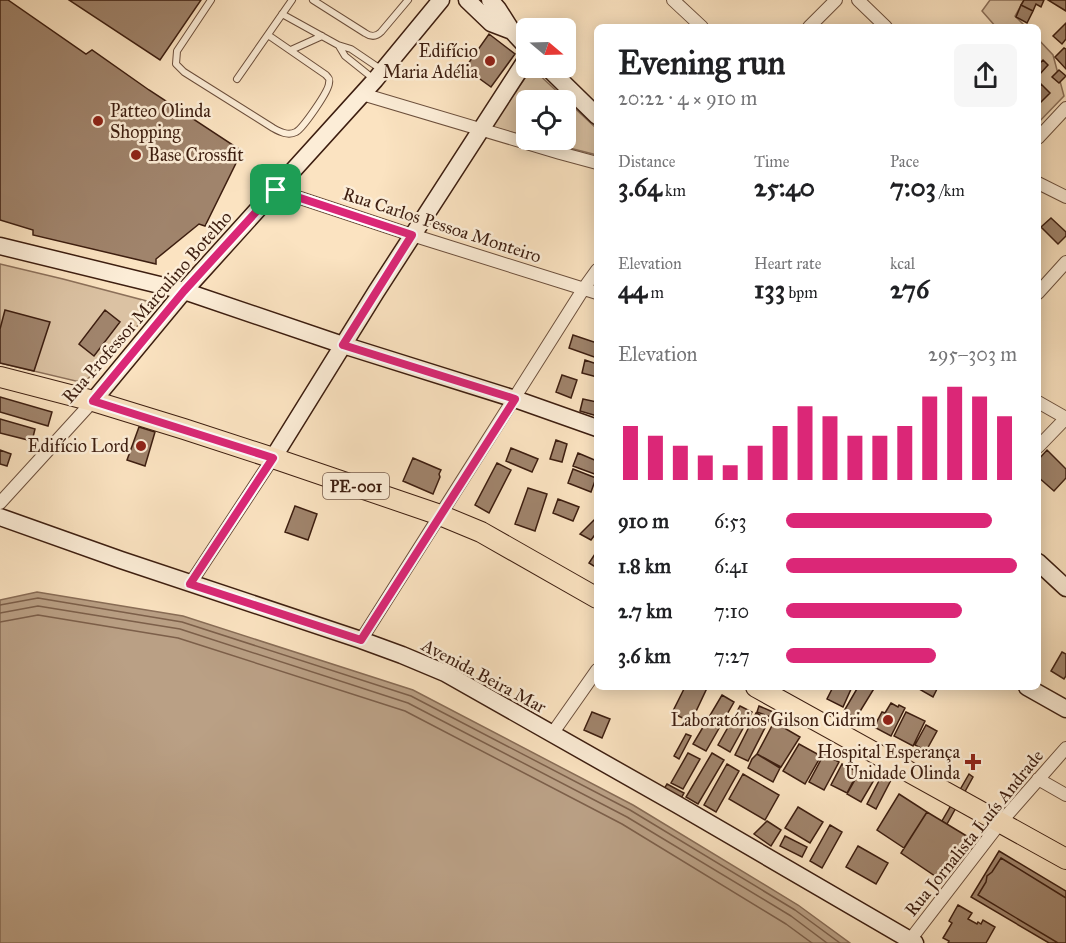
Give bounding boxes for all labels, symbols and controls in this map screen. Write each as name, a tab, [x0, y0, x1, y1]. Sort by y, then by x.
north arrow	[516, 18, 576, 78]
map controls	[516, 18, 576, 150]
place label: Edifício Maria Adélia	[383, 40, 478, 83]
text: Evening run	[618, 43, 785, 83]
button: share	[954, 44, 1017, 107]
marker: Edifício Maria Adélia	[483, 54, 497, 68]
text: 20:22 · 4 × 910 m	[618, 86, 757, 110]
button: locate	[516, 90, 576, 150]
place label: Patteo Olinda Shopping	[110, 100, 211, 144]
marker: Patteo Olinda Shopping	[91, 114, 105, 128]
place label: Base Crossfit	[148, 144, 244, 166]
marker: Base Crossfit	[129, 148, 143, 162]
text: Distance	[618, 152, 675, 171]
text: Time	[754, 152, 789, 171]
text: Pace	[890, 152, 919, 171]
pin	[250, 164, 301, 215]
text: 3.64	[618, 171, 662, 203]
text: 25:40	[754, 171, 815, 203]
text: 7:03	[890, 171, 936, 203]
icon: arrive	[259, 173, 292, 206]
text: km	[662, 181, 686, 200]
text: /km	[936, 181, 965, 200]
street label: Rua Carlos Pessoa Monteiro	[340, 182, 544, 268]
street label: Rua Professor Marculino Botelho	[57, 206, 237, 408]
text: Elevation	[618, 254, 682, 273]
text: Heart rate	[754, 254, 821, 273]
text: kcal	[890, 254, 915, 273]
text: 44	[618, 273, 647, 305]
text: 133	[754, 273, 785, 305]
text: 276	[890, 273, 929, 305]
text: m	[647, 283, 664, 302]
text: bpm	[785, 283, 818, 302]
text: Elevation	[618, 342, 697, 366]
text: 295–303 m	[928, 342, 1017, 366]
place label: Edifício Lord	[27, 435, 129, 457]
marker: Edifício Lord	[134, 439, 148, 453]
road number: PE-001	[323, 473, 389, 499]
text: 910 m	[618, 509, 669, 533]
text: 6:53	[714, 509, 747, 533]
text: 1.8 km	[618, 554, 671, 578]
text: 6:41	[714, 554, 748, 578]
text: 2.7 km	[618, 599, 672, 623]
text: 7:10	[714, 599, 749, 623]
street label: Avenida Beira Mar	[417, 633, 550, 718]
text: 3.6 km	[618, 644, 671, 668]
text: 7:27	[714, 644, 750, 668]
place label: Laboratórios Gilson Cidrim	[671, 709, 876, 731]
marker: Laboratórios Gilson Cidrim	[881, 713, 895, 727]
place label: Hospital Esperança Unidade Olinda	[817, 741, 960, 784]
street label: Rua Jornalista Luís Andrade	[900, 745, 1049, 921]
marker: Hospital Esperança Unidade Olinda	[964, 753, 982, 771]

